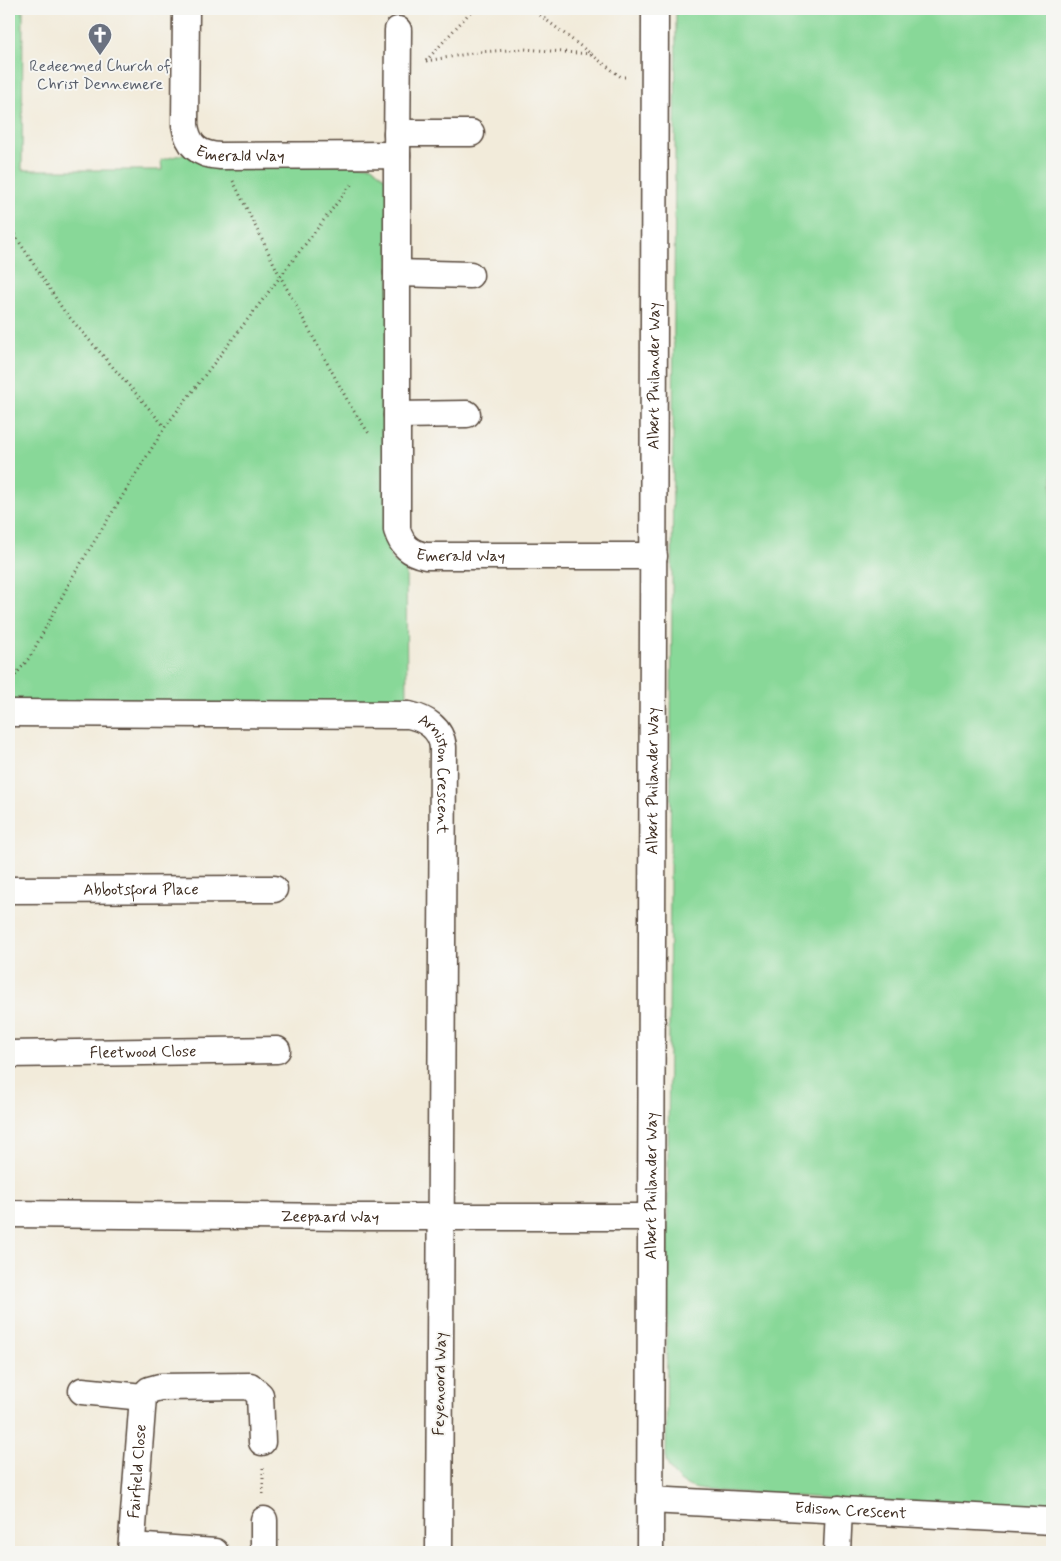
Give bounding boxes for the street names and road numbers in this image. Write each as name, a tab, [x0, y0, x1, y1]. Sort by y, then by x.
street label: Emerald Way	[192, 140, 285, 167]
street label: Albert Philander Way	[643, 302, 665, 450]
street label: Emerald Way	[413, 543, 505, 567]
street label: Albert Philander Way	[642, 707, 663, 855]
street label: Arniston Crescent	[415, 709, 454, 835]
street label: Abbotsford Place	[83, 879, 199, 902]
street label: Fleetwood Close	[90, 1041, 196, 1063]
street label: Albert Philander Way	[640, 1112, 662, 1260]
street label: Zeepaard Way	[281, 1206, 379, 1228]
street label: Feyenoord Way	[429, 1332, 451, 1436]
street label: Fairfield Close	[123, 1423, 151, 1519]
street label: Edison Crescent	[794, 1497, 908, 1524]

